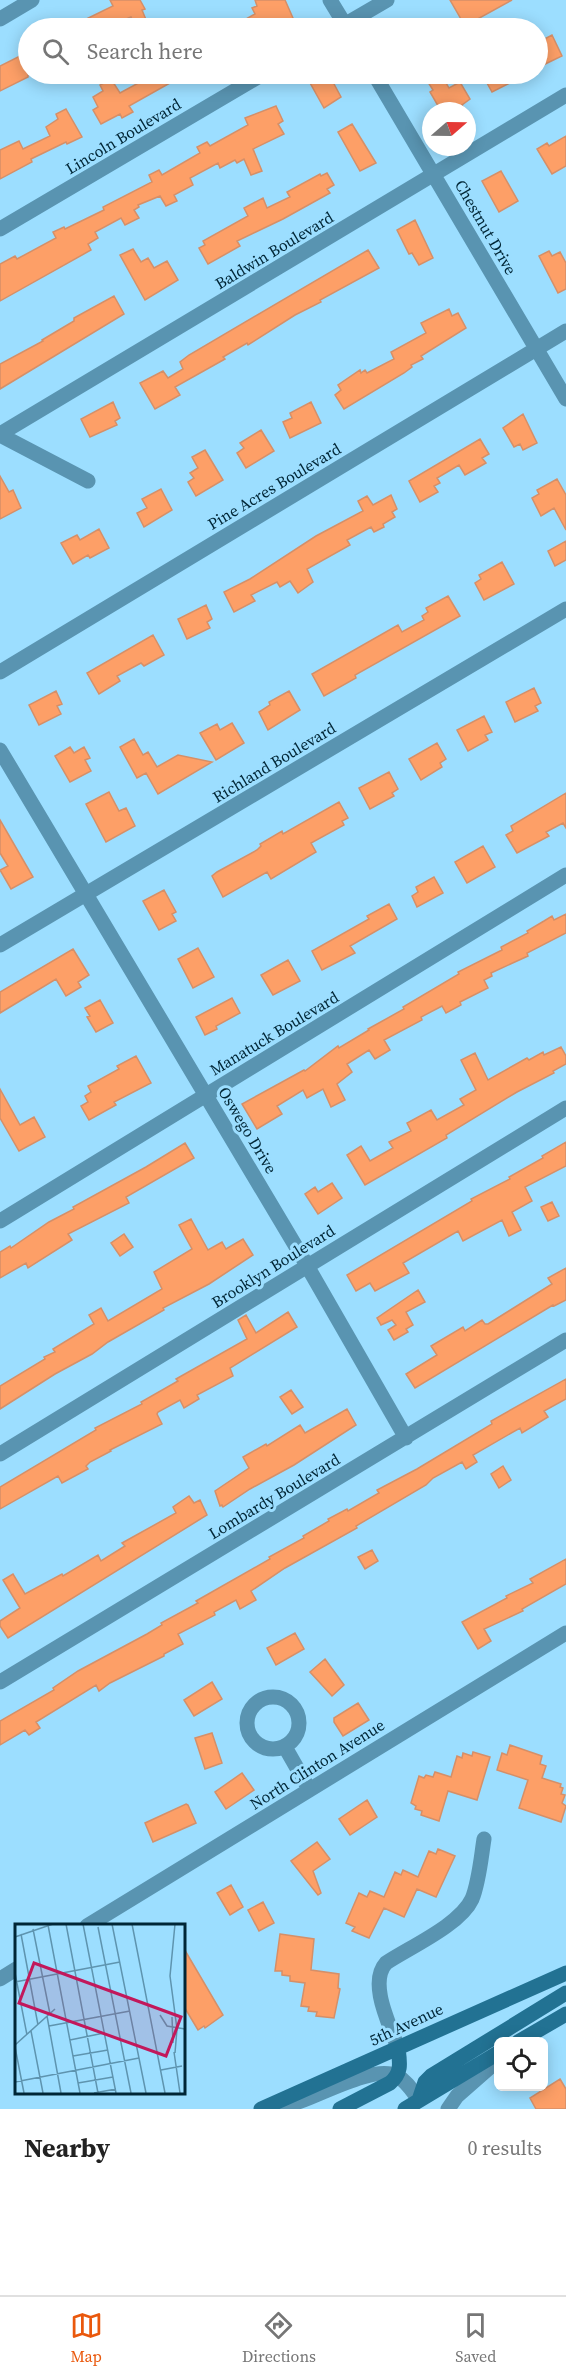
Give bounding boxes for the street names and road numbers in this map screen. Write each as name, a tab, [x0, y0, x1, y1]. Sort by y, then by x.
street label: Lincoln Boulevard	[61, 93, 185, 179]
street label: Chestnut Drive	[450, 175, 522, 279]
street label: Baldwin Boulevard	[211, 206, 337, 294]
street label: Pine Acres Boulevard	[203, 437, 345, 535]
street label: Richland Boulevard	[208, 717, 340, 807]
street label: Manatuck Boulevard	[205, 986, 343, 1080]
street label: Oswego Drive	[213, 1083, 283, 1177]
street label: Brooklyn Boulevard	[207, 1219, 339, 1313]
street label: Lombardy Boulevard	[204, 1448, 344, 1544]
street label: North Clinton Avenue	[245, 1714, 389, 1814]
street label: 5th Avenue	[366, 1997, 446, 2051]

